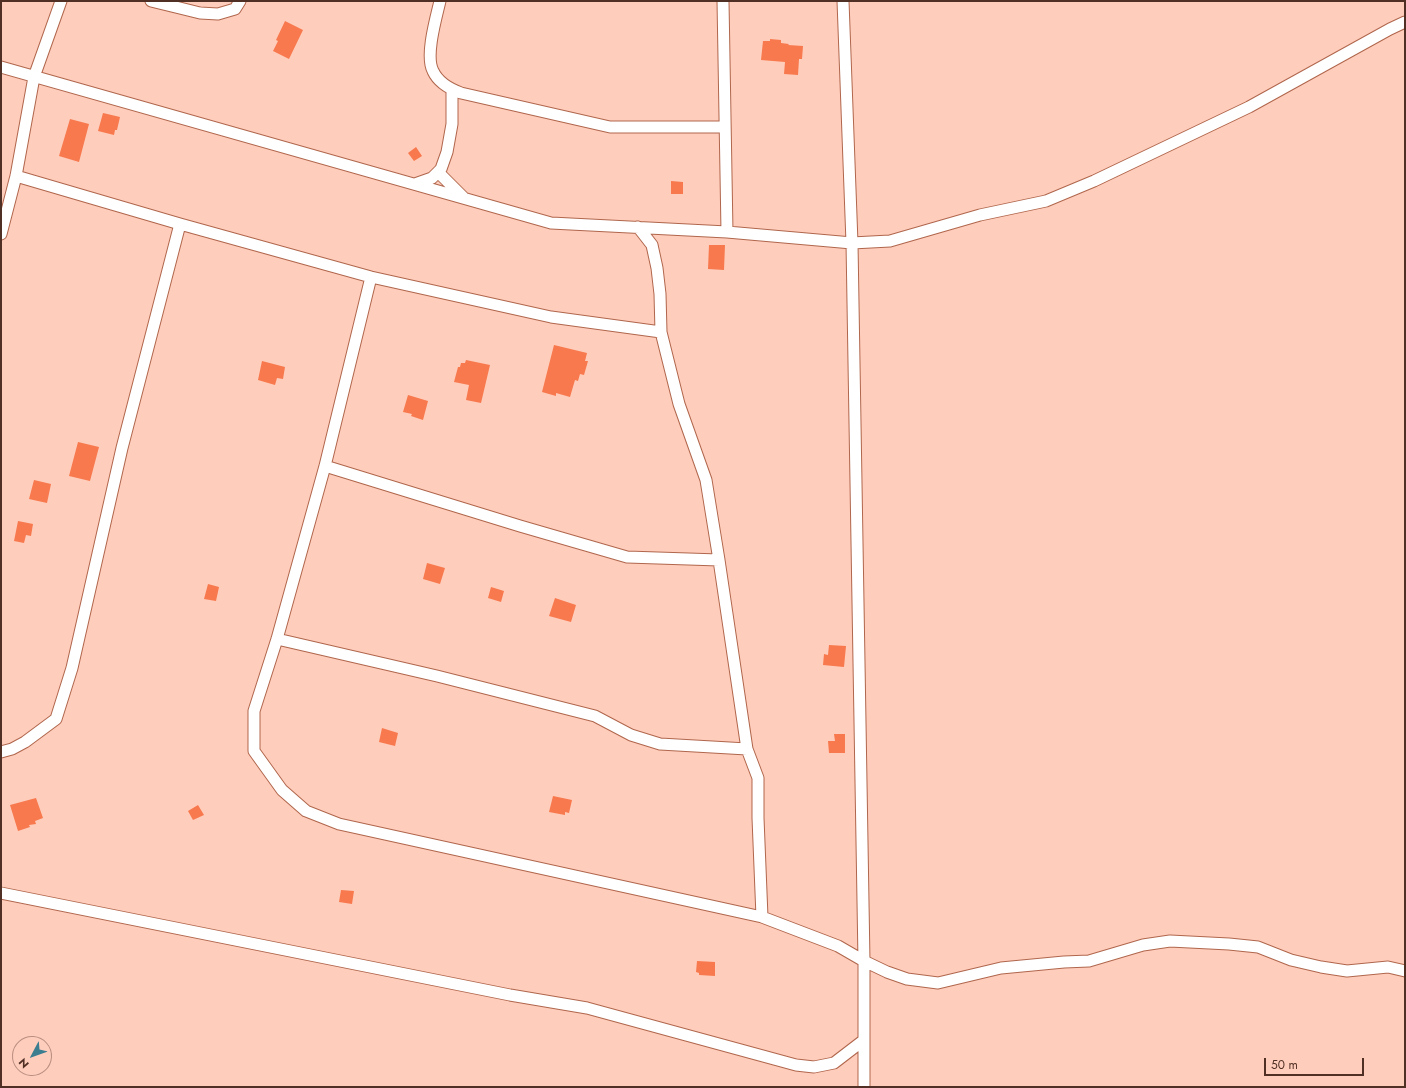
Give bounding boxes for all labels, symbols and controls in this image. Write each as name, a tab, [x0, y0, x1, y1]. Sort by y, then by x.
north arrow	[12, 1036, 52, 1076]
scale bar	[1266, 1050, 1366, 1076]
text: N	[15, 1055, 33, 1072]
text: 50 m	[1271, 1056, 1298, 1074]

